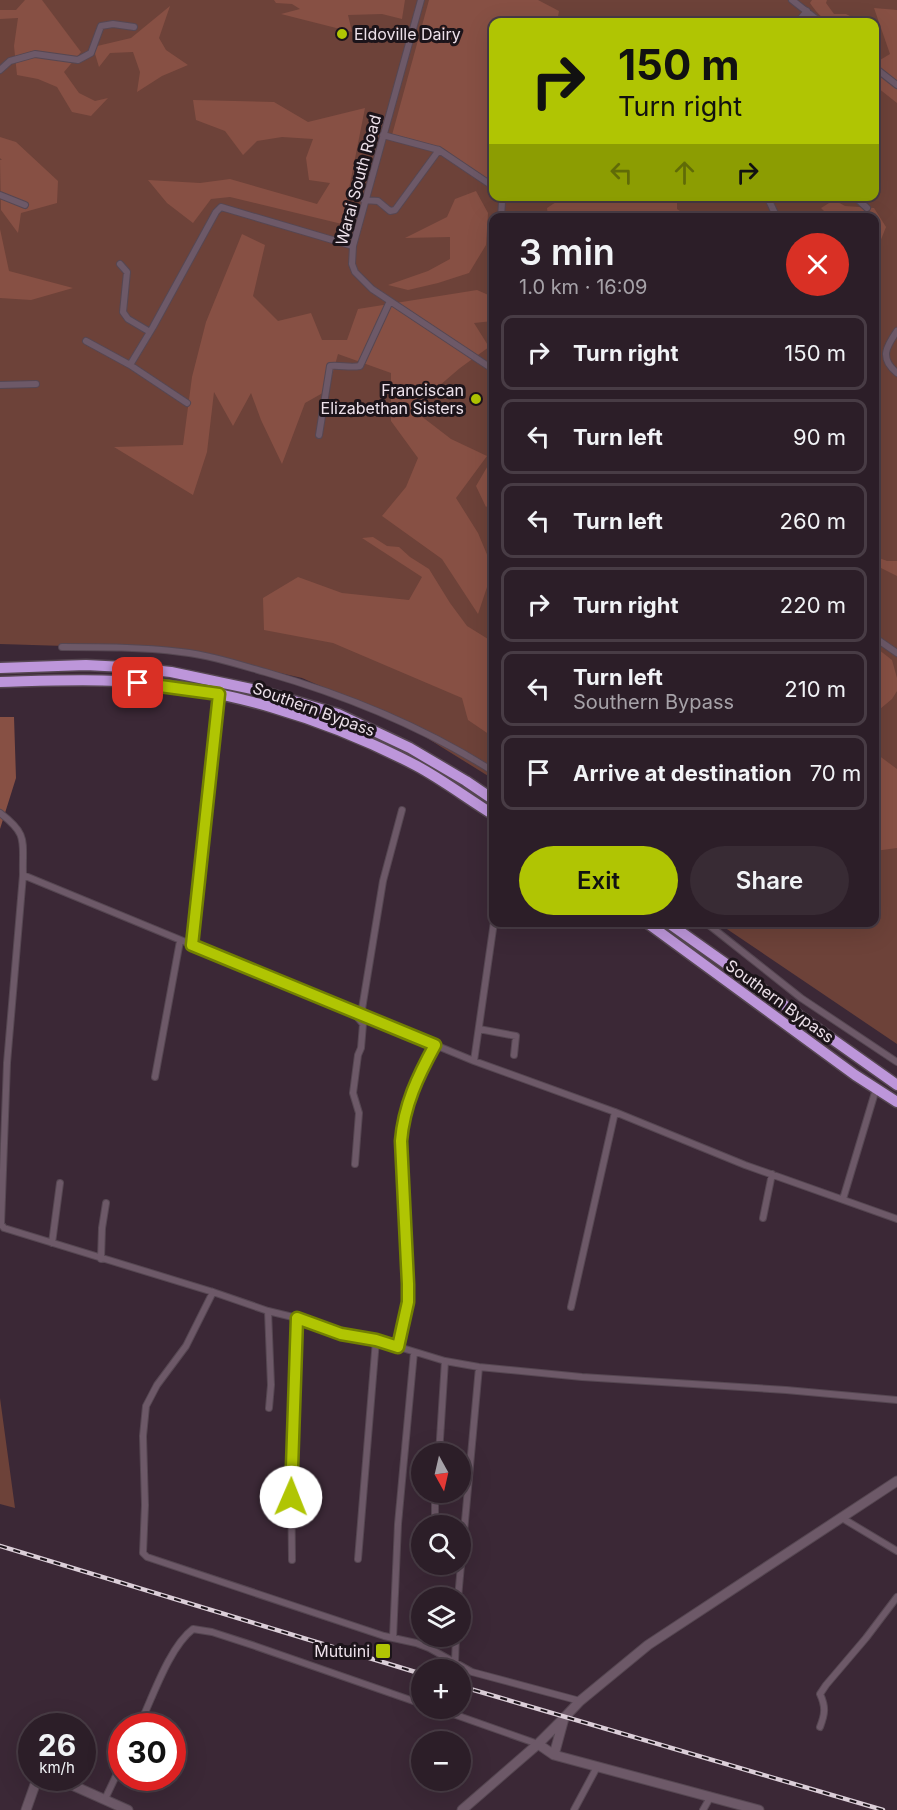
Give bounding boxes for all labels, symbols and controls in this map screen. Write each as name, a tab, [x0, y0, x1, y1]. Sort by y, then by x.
place label: Eldoville Dairy	[354, 24, 461, 44]
marker: Eldoville Dairy	[335, 27, 349, 41]
text: 150 m	[618, 39, 740, 90]
icon: right	[519, 42, 597, 120]
text: Turn right	[618, 90, 742, 123]
street label: Warai South Road	[331, 112, 385, 248]
icon: left	[605, 156, 638, 189]
icon: ahead	[668, 156, 701, 189]
icon: right	[731, 156, 764, 189]
text: 3 min	[519, 230, 615, 274]
button: close	[786, 233, 849, 296]
text: 1.0 km · 16:09	[519, 275, 647, 299]
icon: right	[522, 336, 555, 369]
text: Turn right	[573, 340, 679, 366]
text: 150 m	[784, 340, 846, 366]
place label: Franciscan Elizabethan Sisters	[321, 380, 464, 418]
marker: Franciscan Elizabethan Sisters	[469, 392, 483, 406]
icon: left	[522, 420, 555, 453]
text: Turn left	[573, 424, 663, 450]
text: 90 m	[793, 424, 846, 450]
icon: left	[522, 504, 555, 537]
text: Turn left	[573, 508, 663, 534]
text: 260 m	[780, 508, 846, 534]
icon: right	[522, 588, 555, 621]
text: Turn right	[573, 592, 679, 618]
text: 220 m	[780, 592, 846, 618]
pin	[112, 657, 163, 708]
text: Turn left	[573, 664, 663, 690]
icon: arrive	[121, 666, 154, 699]
icon: left	[522, 672, 555, 705]
text: 210 m	[784, 676, 846, 702]
street label: Southern Bypass	[250, 678, 378, 740]
text: Southern Bypass	[573, 690, 734, 714]
icon: arrive	[522, 756, 555, 789]
text: Arrive at destination	[573, 760, 792, 786]
text: 70 m	[810, 760, 861, 786]
button: Exit	[519, 846, 678, 915]
button: Share	[690, 846, 849, 915]
street label: Southern Bypass	[722, 955, 838, 1047]
north arrow	[411, 1443, 471, 1503]
map controls	[411, 1443, 471, 1791]
position arrow	[259, 1465, 323, 1529]
button: search	[411, 1515, 471, 1575]
button: layers	[411, 1587, 471, 1647]
place label: Mutuini	[314, 1641, 370, 1661]
marker: Mutuini	[374, 1642, 392, 1660]
button: +	[411, 1659, 471, 1719]
speed limit sign: 30	[108, 1713, 186, 1791]
text: 26	[38, 1727, 76, 1763]
button: −	[411, 1731, 471, 1791]
text: km/h	[39, 1758, 75, 1777]

